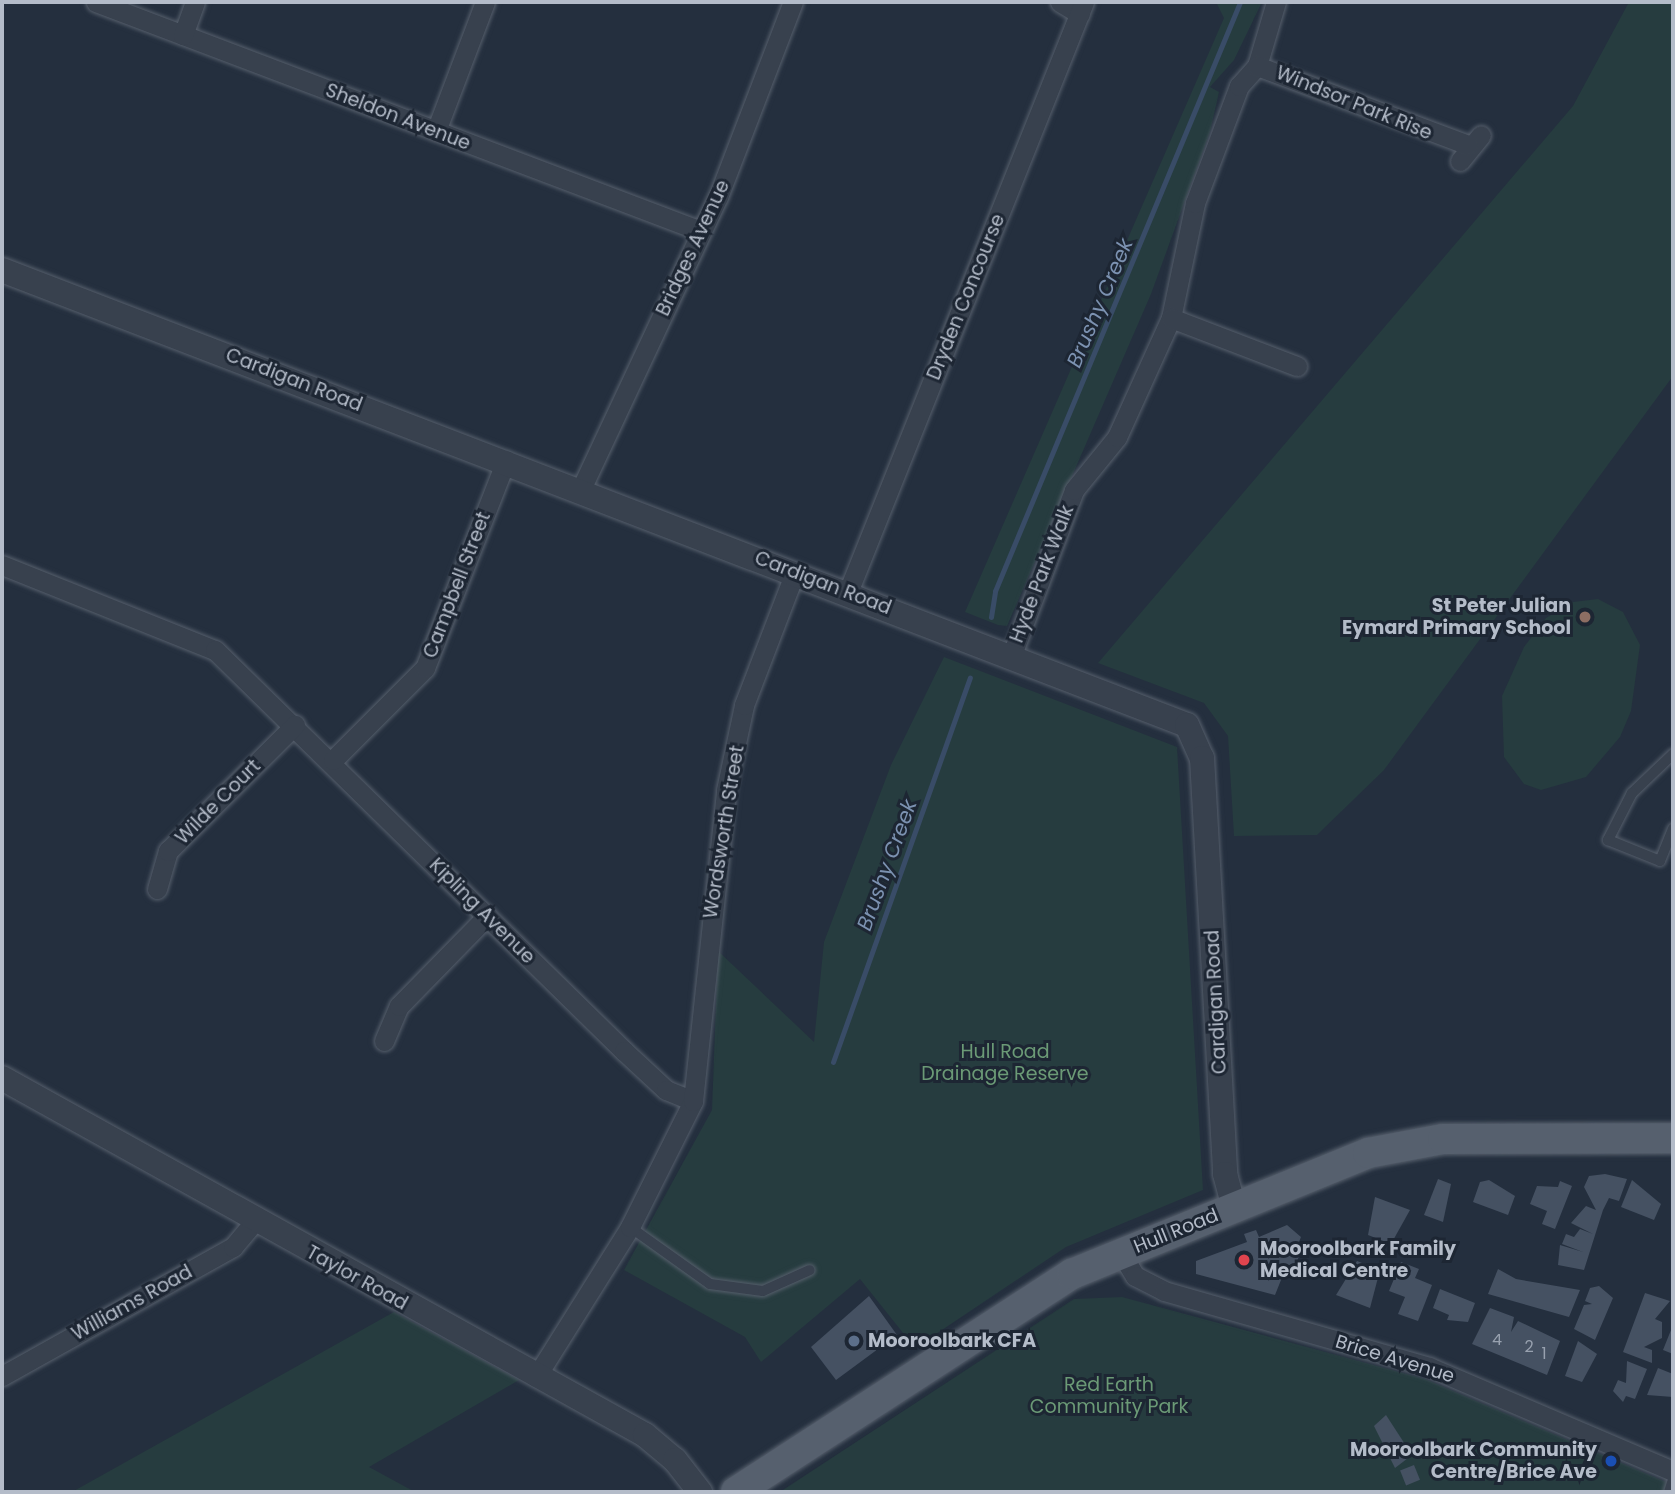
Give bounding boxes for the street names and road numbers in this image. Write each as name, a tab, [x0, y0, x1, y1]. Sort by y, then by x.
street label: Windsor Park Rise	[1273, 61, 1435, 145]
street label: Sheldon Avenue	[322, 79, 474, 155]
street label: Bridges Avenue	[652, 176, 734, 320]
street label: Dryden Concourse	[922, 211, 1010, 383]
street label: Cardigan Road	[222, 343, 366, 417]
street label: Hyde Park Walk	[1005, 502, 1079, 646]
street label: Campbell Street	[419, 509, 495, 661]
street label: Cardigan Road	[751, 546, 895, 620]
street label: Wordsworth Street	[699, 744, 749, 920]
street label: Wilde Court	[171, 755, 265, 849]
street label: Kipling Avenue	[425, 854, 539, 968]
street label: Cardigan Road	[1201, 929, 1231, 1075]
street label: Hull Road	[1130, 1204, 1222, 1258]
street label: Taylor Road	[302, 1241, 412, 1315]
street label: Williams Road	[68, 1261, 196, 1345]
street label: Brice Avenue	[1333, 1330, 1457, 1388]

